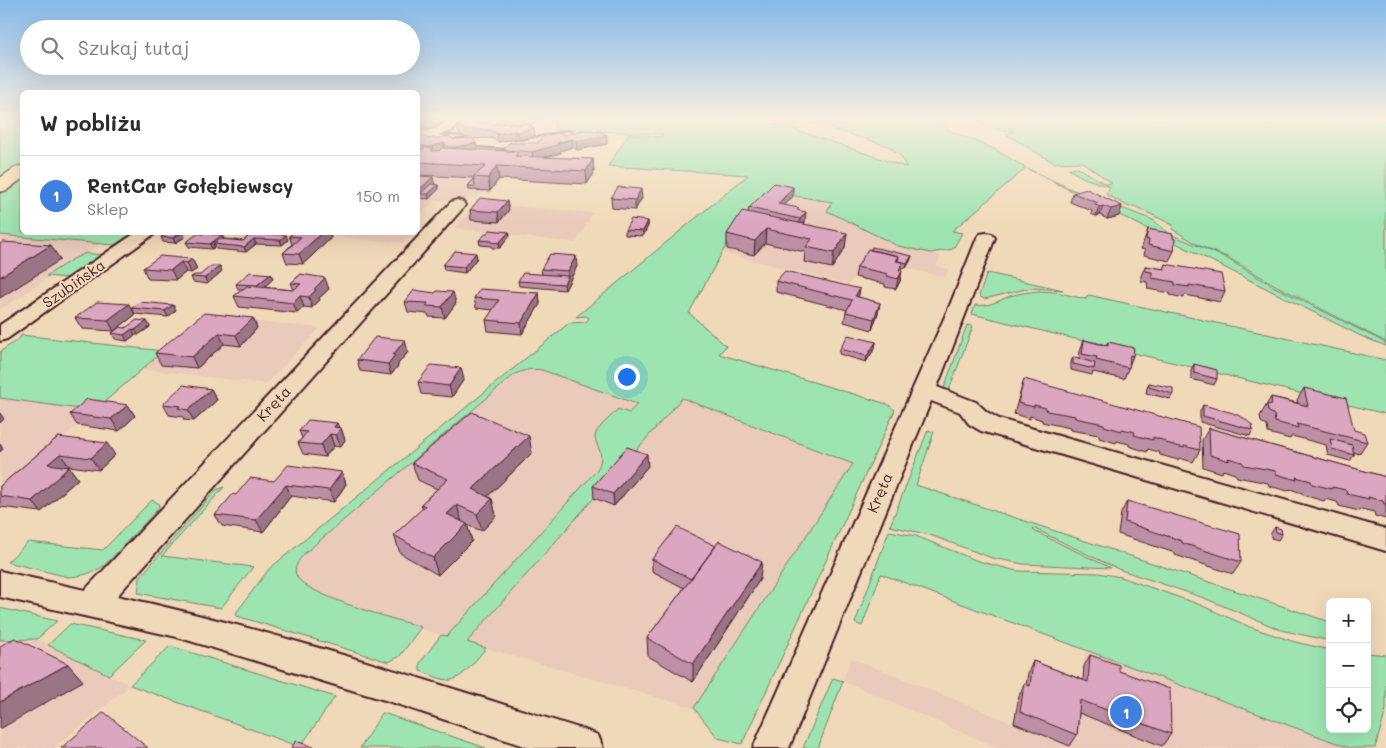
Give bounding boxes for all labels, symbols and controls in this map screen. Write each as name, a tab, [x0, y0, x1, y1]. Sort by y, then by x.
search box	[20, 20, 420, 75]
icon: search	[38, 34, 66, 62]
text: Szukaj tutaj	[78, 35, 189, 60]
text: W pobliżu	[40, 109, 141, 136]
text: RentCar Gołębiewscy	[87, 173, 293, 198]
text: 1	[52, 185, 60, 206]
text: 150 m	[356, 185, 400, 206]
text: Sklep	[87, 198, 128, 219]
street label: Szubińska	[38, 254, 109, 312]
your location	[614, 364, 640, 390]
street label: Kręta	[252, 381, 295, 425]
street label: Kręta	[862, 469, 896, 516]
map controls	[1326, 598, 1371, 733]
button: +	[1326, 598, 1371, 643]
button: −	[1326, 643, 1371, 688]
button: locate	[1326, 688, 1371, 733]
pin: 1	[1110, 693, 1142, 731]

